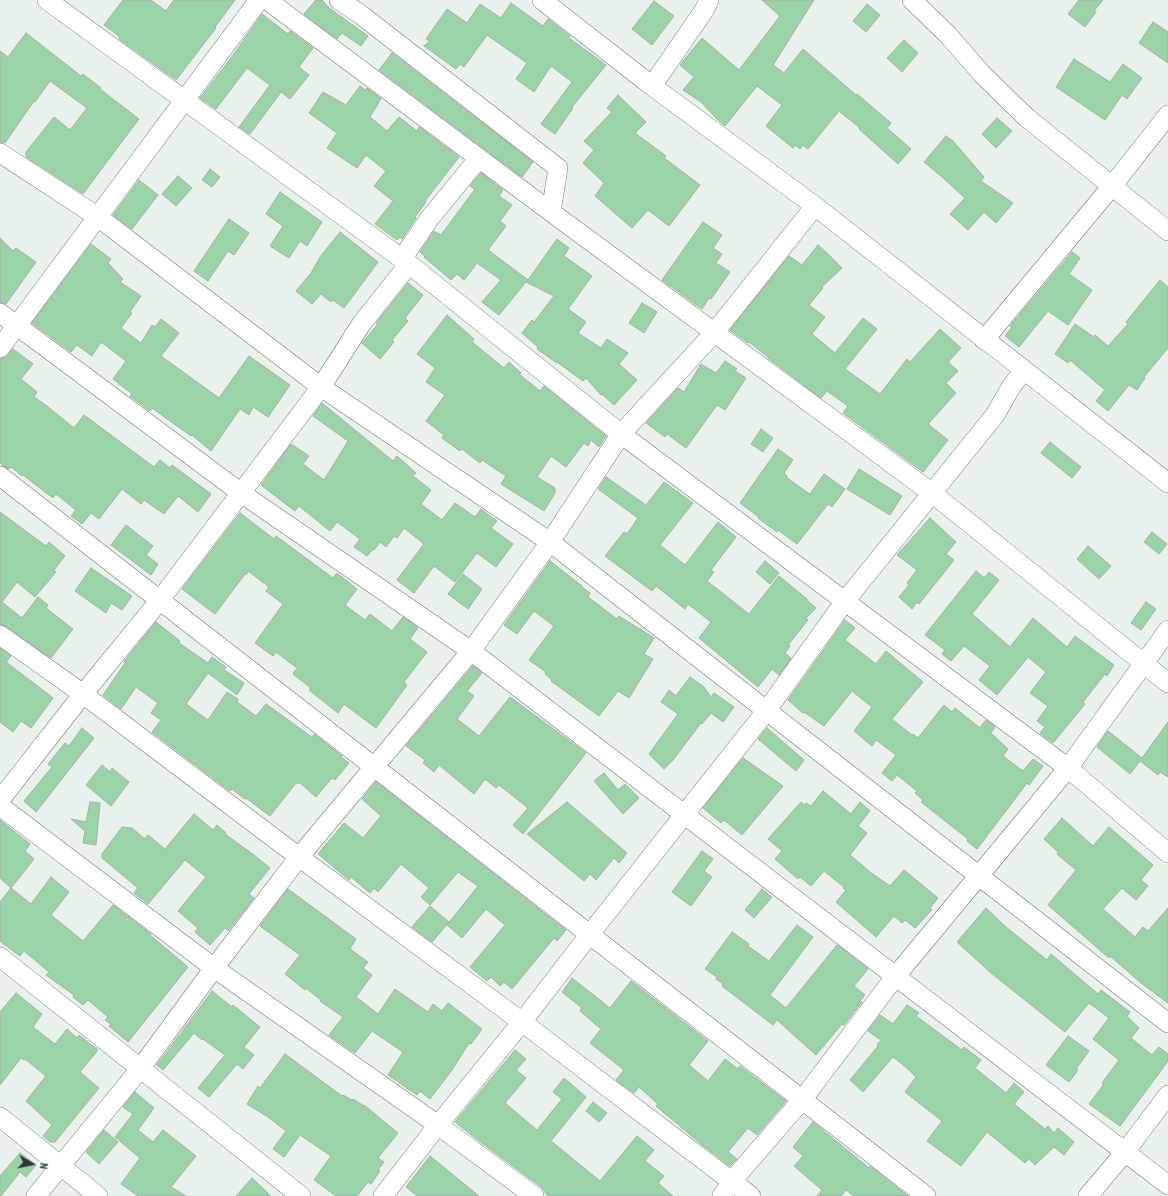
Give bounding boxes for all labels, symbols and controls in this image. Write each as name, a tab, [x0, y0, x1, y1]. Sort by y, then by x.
north arrow	[12, 1144, 52, 1184]
text: N	[36, 1162, 51, 1170]

